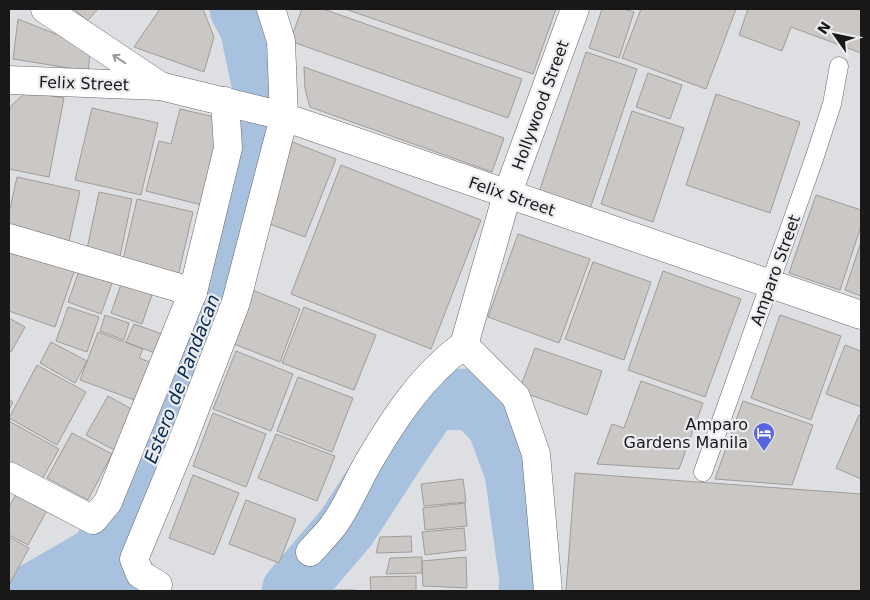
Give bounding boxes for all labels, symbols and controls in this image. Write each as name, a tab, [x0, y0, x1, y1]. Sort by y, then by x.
north arrow	[810, 10, 860, 60]
text: N	[814, 19, 834, 37]
street label: Hollywood Street	[508, 38, 573, 173]
one-way arrow	[113, 53, 127, 63]
street label: Felix Street	[39, 72, 129, 95]
street label: Felix Street	[466, 173, 558, 220]
street label: Amparo Street	[747, 212, 804, 328]
water label: Estero de Pandacan	[140, 291, 223, 466]
place label: Amparo Gardens Manila	[623, 415, 748, 452]
hotel icon: Amparo Gardens Manila	[752, 421, 776, 452]

